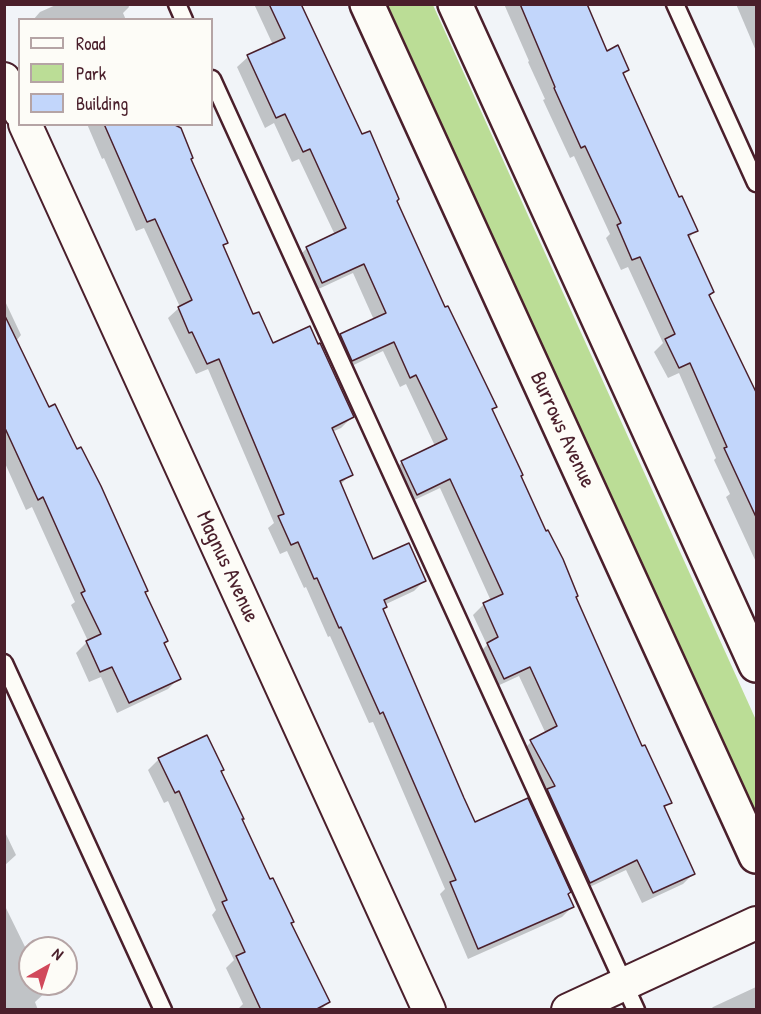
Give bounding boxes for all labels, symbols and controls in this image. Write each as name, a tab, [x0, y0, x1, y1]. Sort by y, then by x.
legend	[18, 18, 213, 126]
text: Road	[76, 31, 106, 56]
text: Park	[76, 61, 106, 86]
text: Building	[76, 91, 128, 116]
street label: Burrows Avenue	[524, 368, 600, 492]
street label: Magnus Avenue	[190, 507, 264, 627]
north arrow	[18, 936, 78, 996]
text: N	[48, 942, 68, 965]

